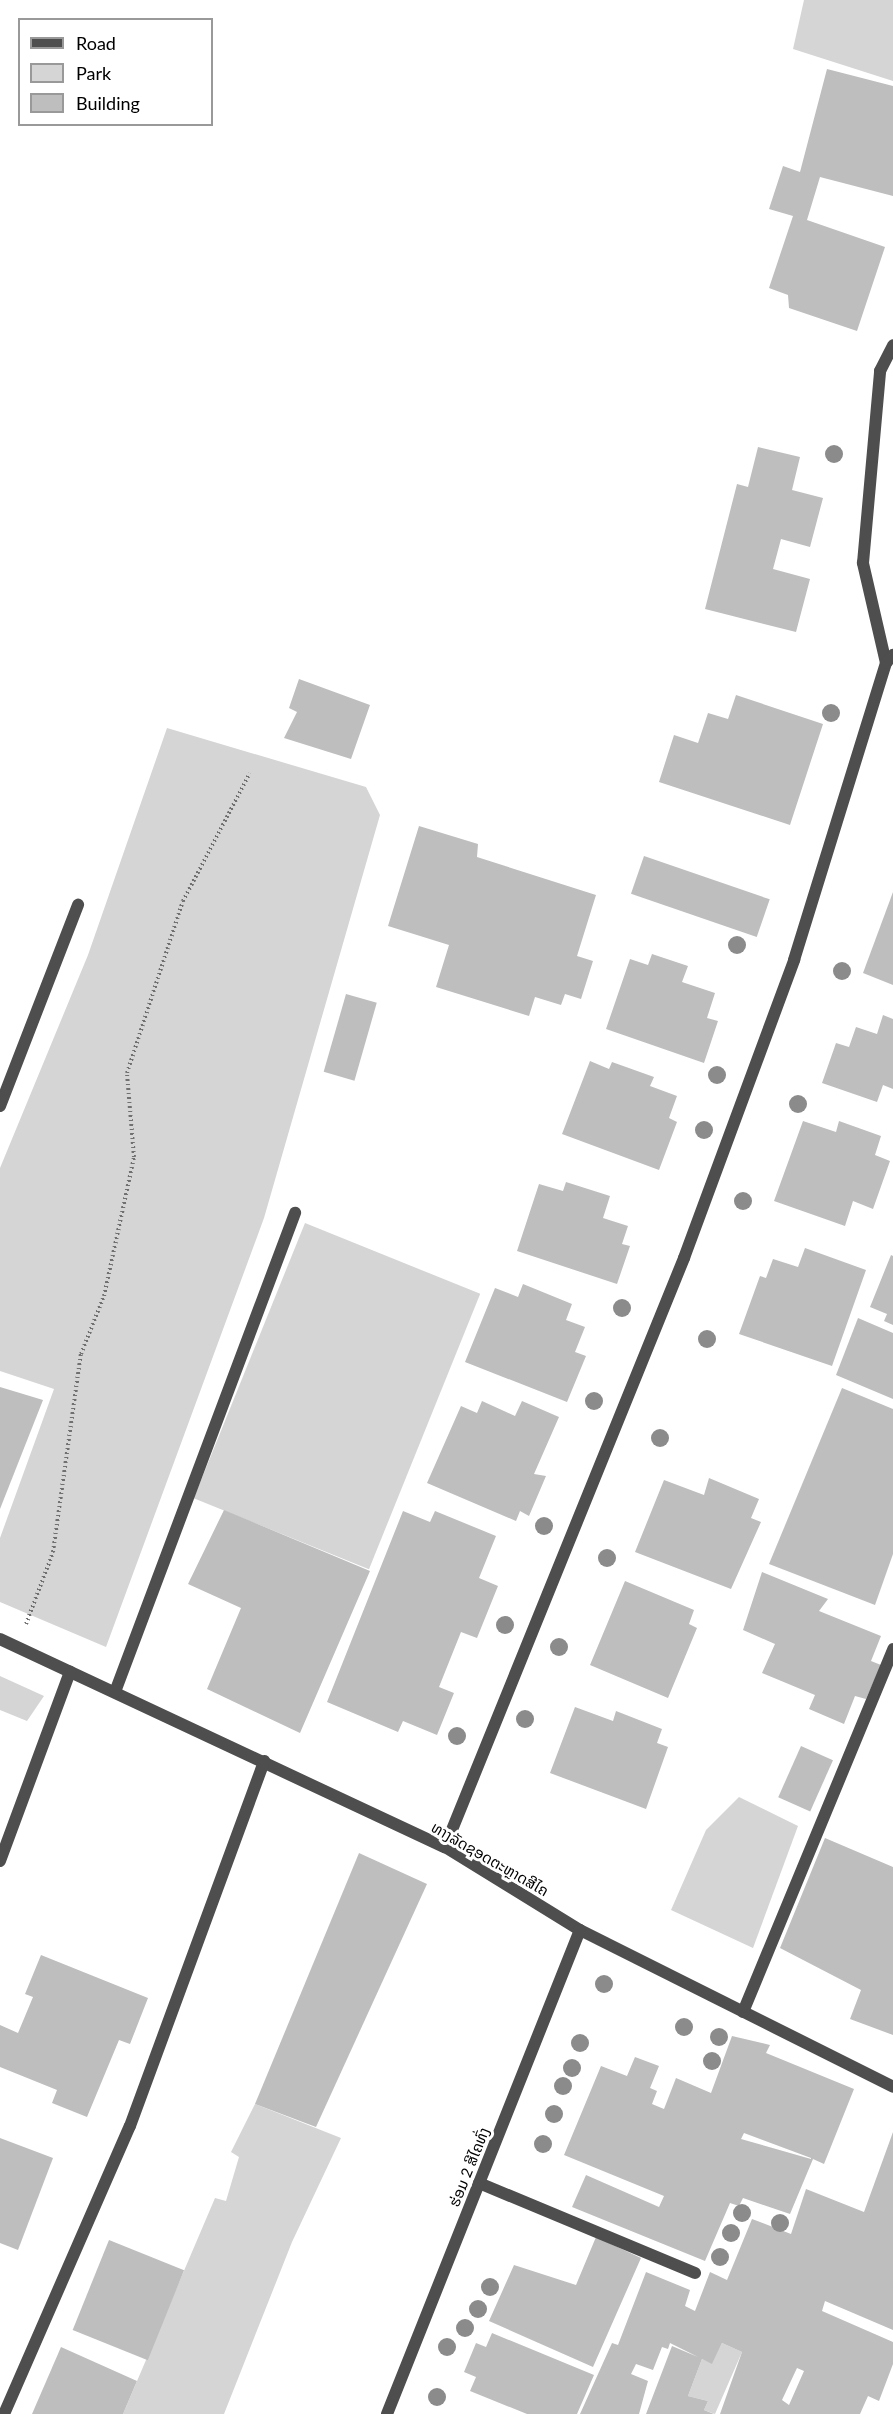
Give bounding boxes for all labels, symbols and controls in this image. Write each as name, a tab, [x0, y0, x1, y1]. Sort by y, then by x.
legend	[18, 18, 213, 126]
text: Road	[76, 32, 116, 54]
text: Park	[76, 62, 111, 84]
text: Building	[76, 92, 140, 114]
street label: ທາງລັດຊອດຕະຫຼາດສີໄຄ	[428, 1818, 552, 1900]
street label: ຮ່ອມ 2 ສີໄຄທົ່ງ	[445, 2125, 493, 2209]

